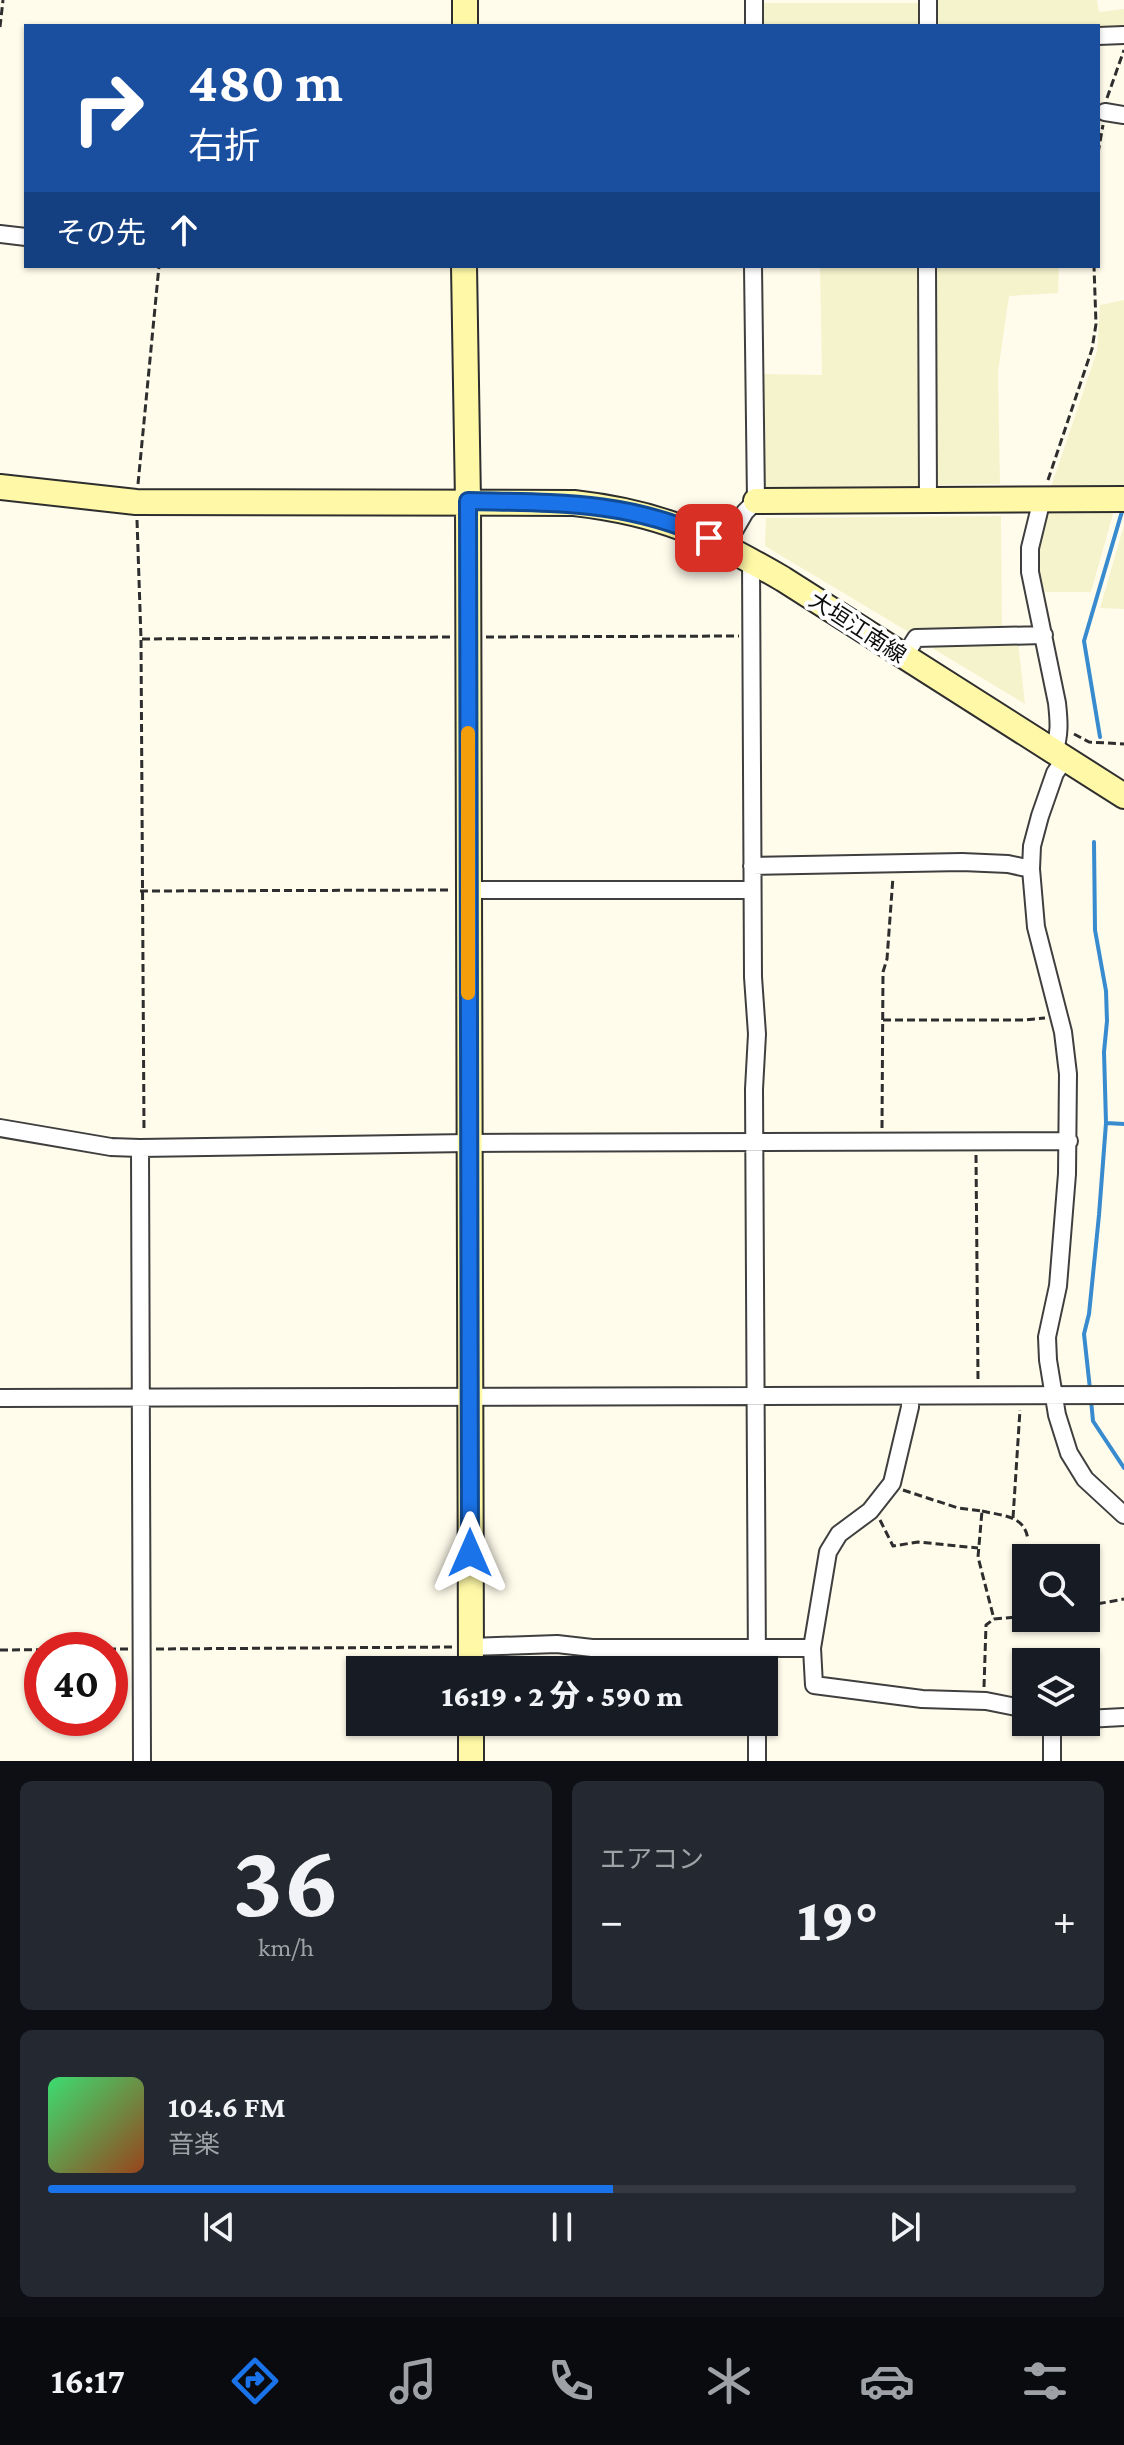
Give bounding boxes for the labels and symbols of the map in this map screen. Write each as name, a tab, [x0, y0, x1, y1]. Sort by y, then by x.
pin	[675, 504, 743, 572]
street label: 大垣江南線	[805, 587, 911, 668]
position arrow	[428, 1511, 512, 1595]
speed limit sign: 40	[24, 1632, 128, 1736]

